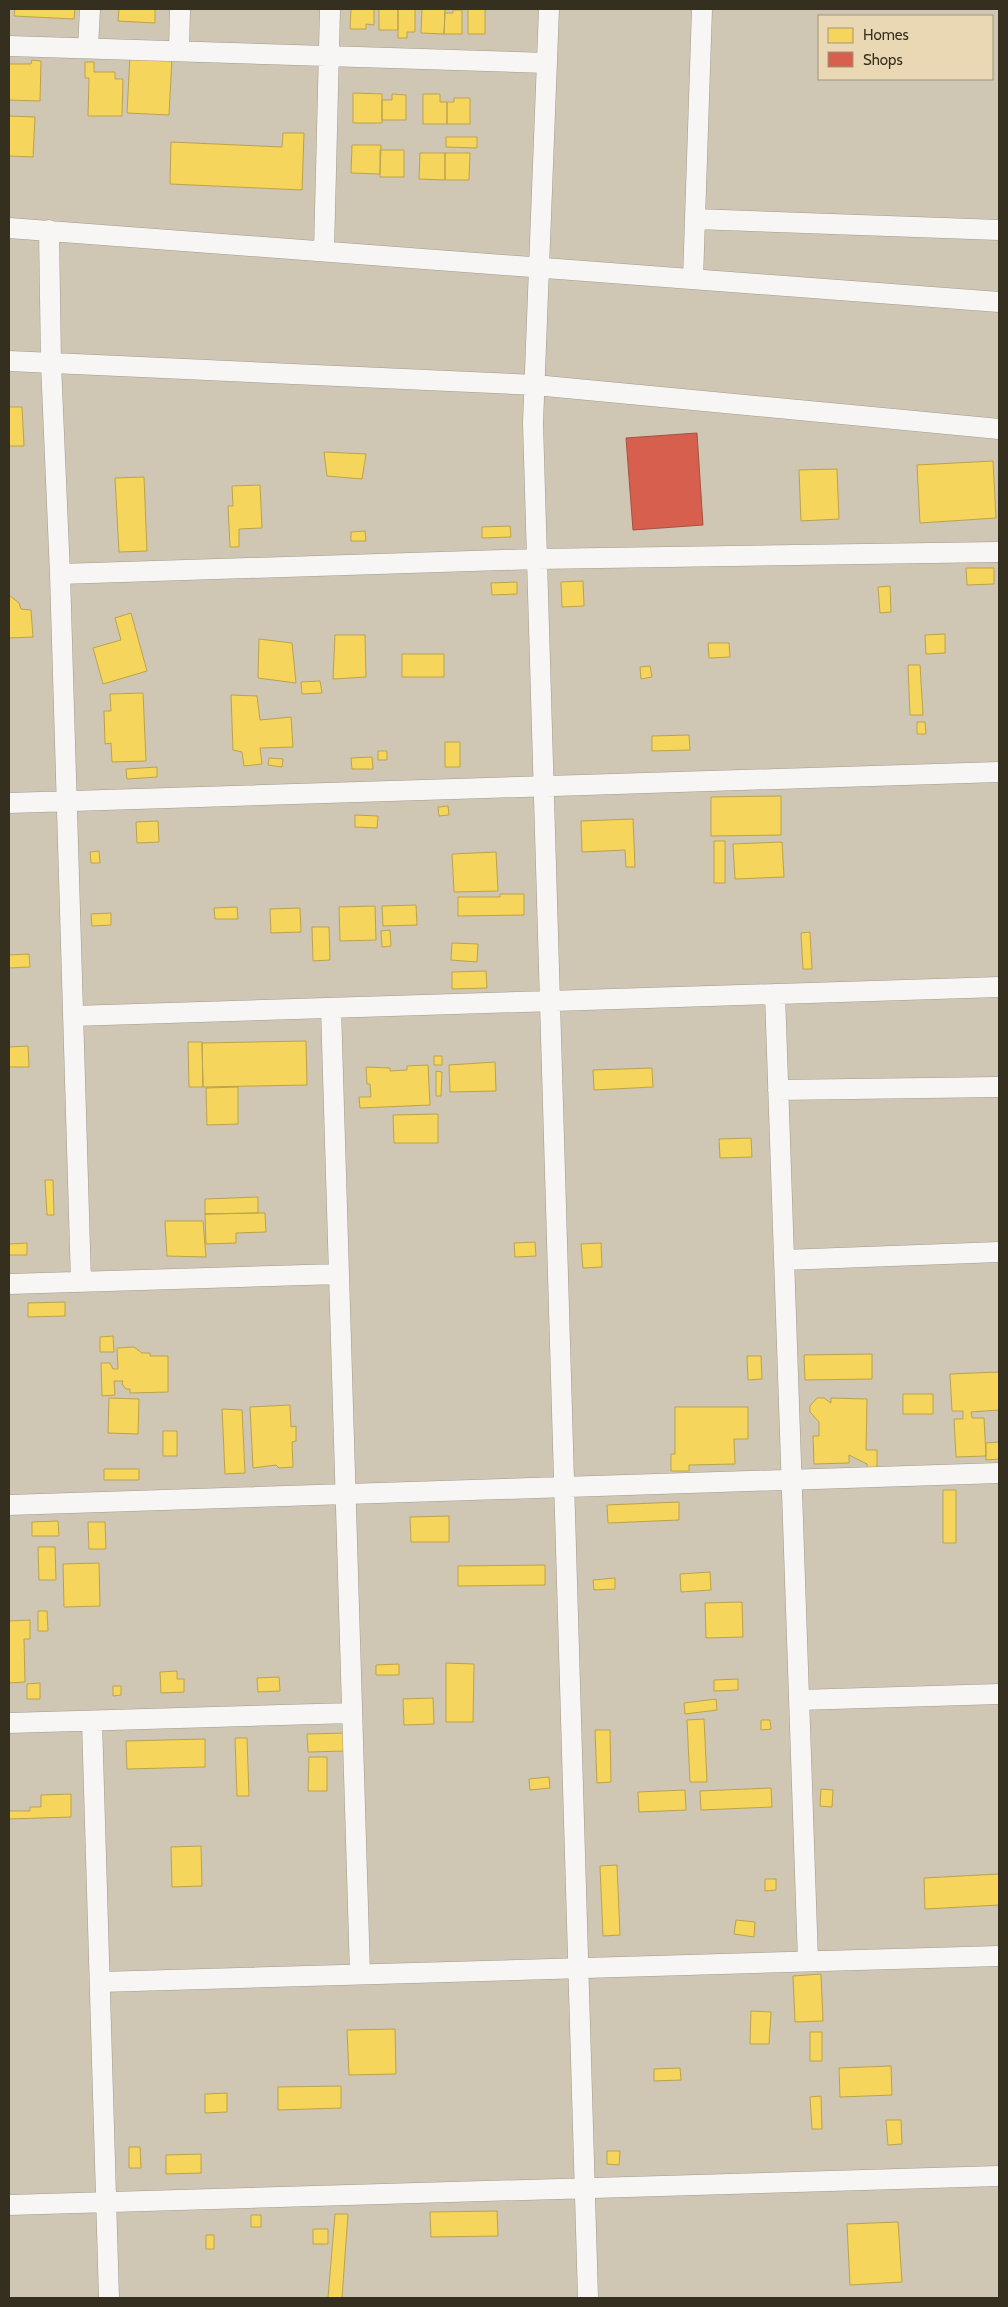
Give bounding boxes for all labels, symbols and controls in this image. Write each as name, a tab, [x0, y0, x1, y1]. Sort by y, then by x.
legend	[818, 15, 993, 80]
text: Homes	[863, 26, 909, 44]
text: Shops	[863, 51, 903, 69]

